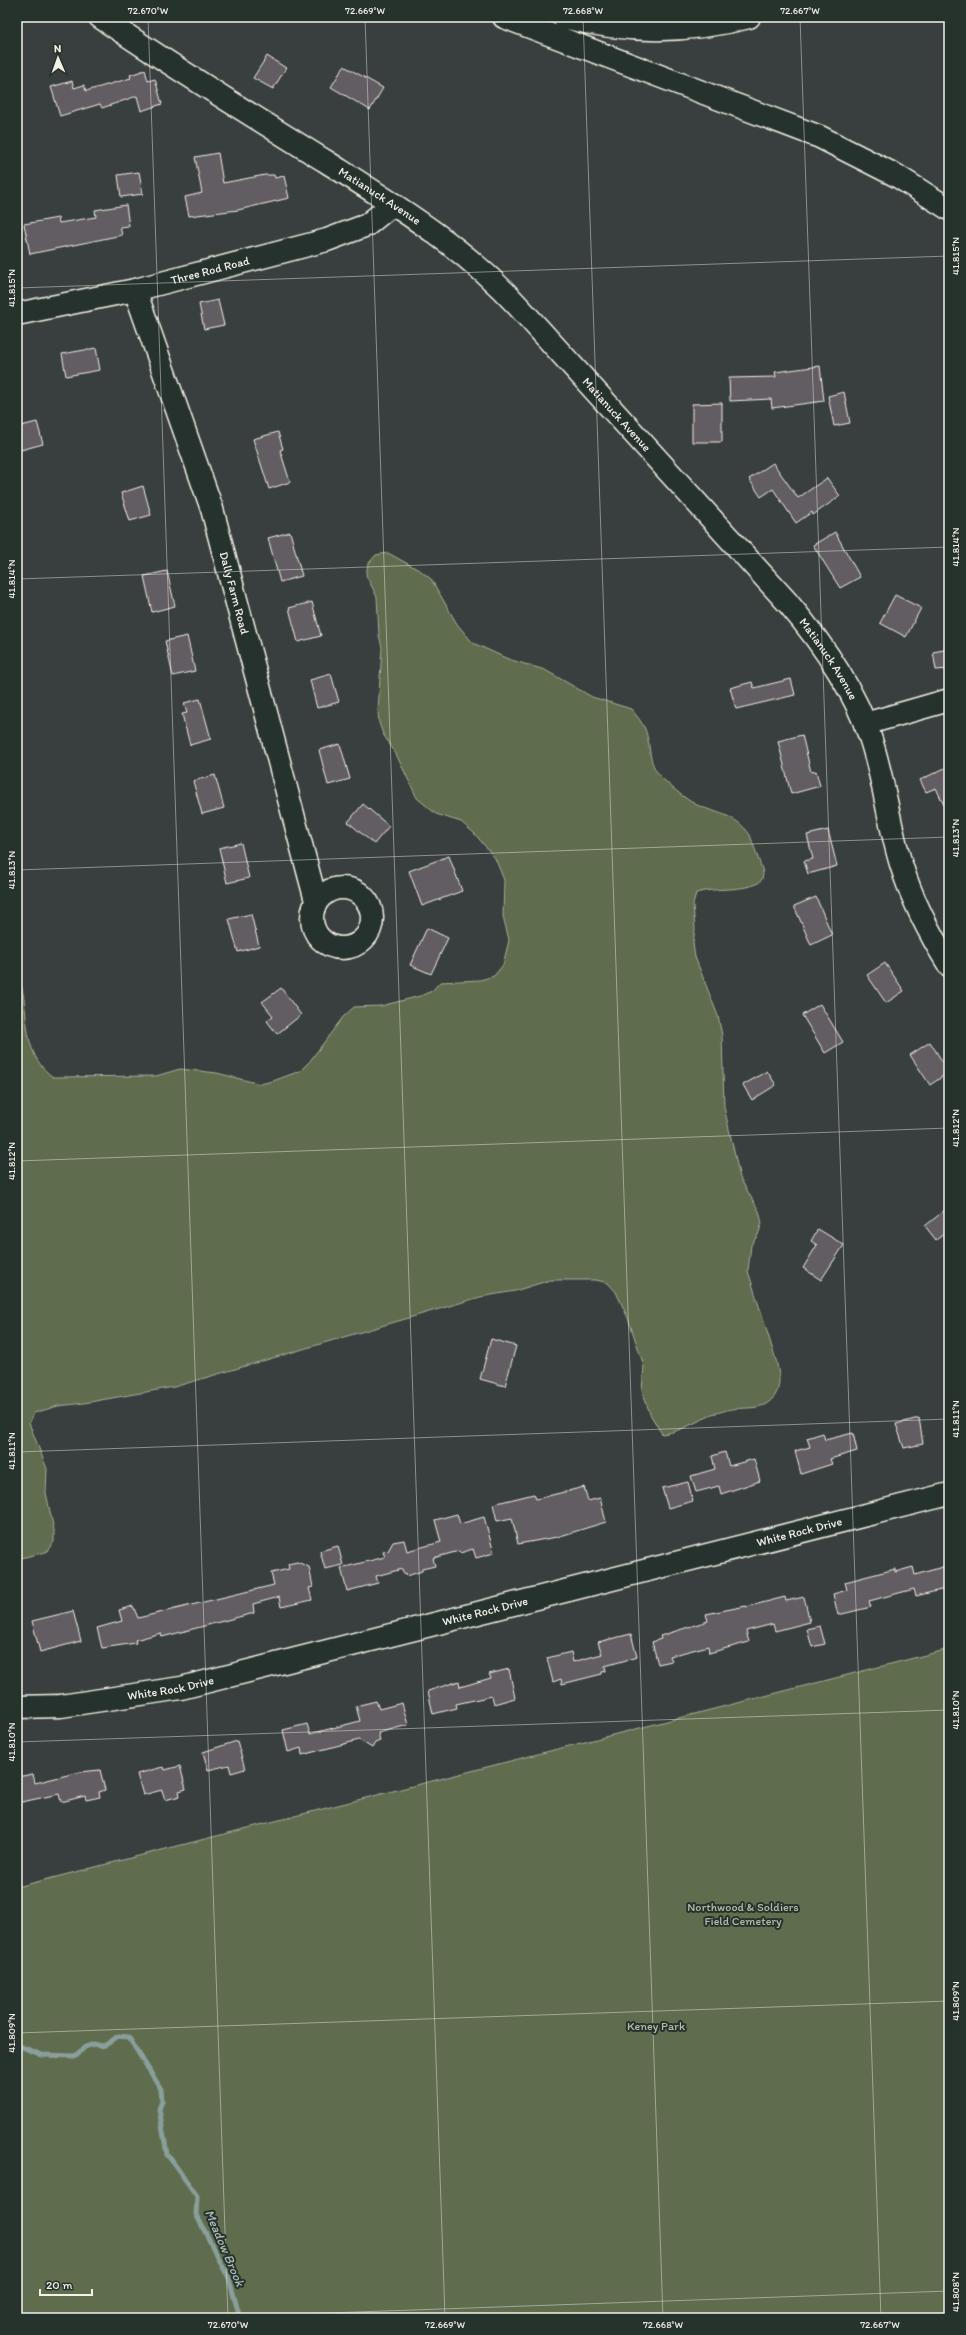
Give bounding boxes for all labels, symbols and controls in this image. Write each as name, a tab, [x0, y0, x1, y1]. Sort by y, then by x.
text: 72.670°W	[128, 4, 169, 17]
text: 72.669°W	[345, 4, 385, 17]
text: 72.668°W	[563, 4, 604, 17]
text: 72.667°W	[780, 4, 820, 17]
north arrow	[38, 38, 78, 78]
text: N	[54, 42, 62, 55]
street label: Matianuck Avenue	[336, 164, 424, 228]
text: 41.815°N	[949, 237, 962, 275]
street label: Three Rod Road	[169, 253, 251, 287]
text: 41.815°N	[5, 269, 18, 307]
street label: Matianuck Avenue	[579, 375, 654, 455]
text: 41.814°N	[949, 527, 962, 566]
street label: Dally Farm Road	[217, 550, 252, 636]
text: 41.814°N	[5, 559, 18, 598]
street label: Matianuck Avenue	[796, 615, 860, 703]
text: 41.813°N	[949, 819, 962, 857]
text: 41.813°N	[5, 851, 18, 889]
text: 41.812°N	[949, 1109, 962, 1147]
text: 41.812°N	[5, 1142, 18, 1180]
text: 41.811°N	[949, 1400, 962, 1438]
text: 41.811°N	[5, 1432, 18, 1470]
street label: White Rock Drive	[755, 1514, 844, 1549]
street label: White Rock Drive	[441, 1594, 530, 1629]
street label: White Rock Drive	[126, 1673, 215, 1703]
text: 41.810°N	[949, 1690, 962, 1730]
text: 41.810°N	[5, 1722, 18, 1762]
park label: Northwood & Soldiers Field Cemetery	[687, 1900, 799, 1928]
text: 41.809°N	[949, 1981, 962, 2021]
text: 41.809°N	[5, 2013, 18, 2053]
park label: Keney Park	[627, 2019, 686, 2033]
water label: Meadow Brook	[202, 2207, 248, 2290]
scale bar	[40, 2271, 92, 2297]
text: 41.808°N	[949, 2272, 962, 2312]
text: 20 m	[46, 2278, 73, 2292]
text: 72.670°W	[208, 2318, 249, 2331]
text: 72.669°W	[425, 2318, 465, 2331]
text: 72.668°W	[643, 2318, 684, 2331]
text: 72.667°W	[860, 2318, 900, 2331]

